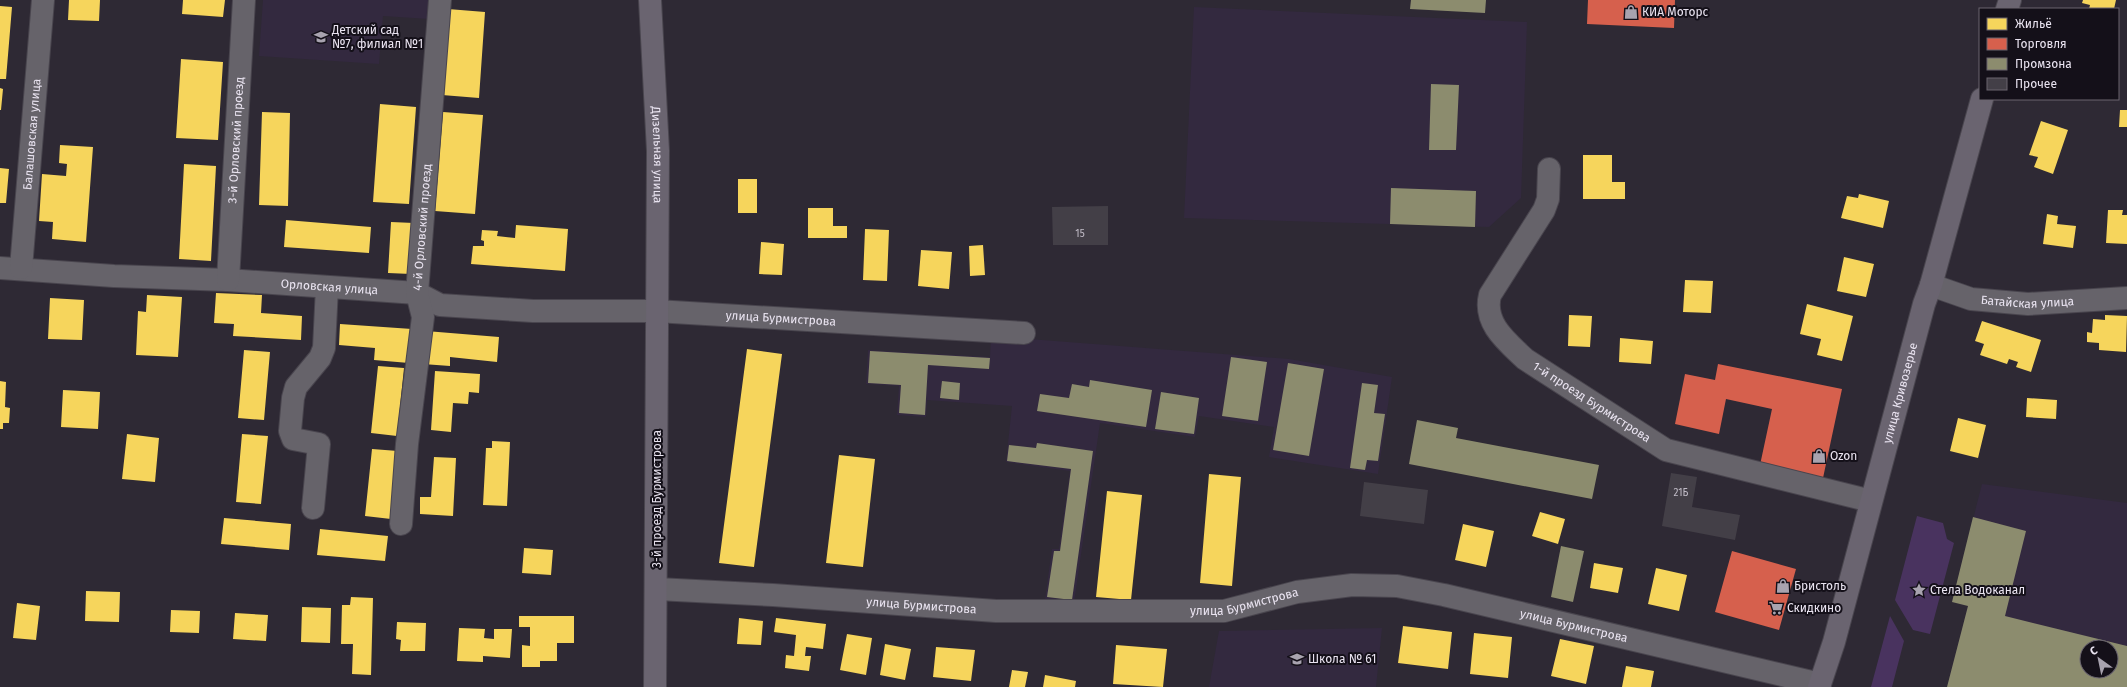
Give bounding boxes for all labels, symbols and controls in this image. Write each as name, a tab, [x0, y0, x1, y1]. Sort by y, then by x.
shop icon: КИА Моторс	[1623, 4, 1639, 20]
place label: КИА Моторс	[1642, 5, 1709, 19]
legend	[1979, 8, 2119, 100]
text: Жильё	[2015, 17, 2052, 31]
place label: Детский сад №7, филиал №1	[331, 23, 423, 51]
school or university icon: Детский сад №7, филиал №1	[313, 29, 329, 45]
text: Торговля	[2015, 37, 2067, 51]
text: Промзона	[2015, 57, 2072, 71]
street label: 3-й Орловский проезд	[225, 76, 247, 204]
text: Прочее	[2015, 77, 2057, 91]
street label: Балашовская улица	[20, 78, 44, 191]
street label: Дизельная улица	[649, 105, 665, 203]
street label: 4-й Орловский проезд	[410, 163, 434, 291]
house number: 15	[1075, 228, 1085, 240]
street label: Орловская улица	[280, 277, 379, 297]
street label: Батайская улица	[1980, 293, 2075, 311]
street label: улица Бурмистрова	[725, 308, 836, 329]
street label: улица Кривозерье	[1880, 341, 1920, 445]
street label: 1-й проезд Бурмистрова	[1530, 359, 1653, 445]
street label: 3-й проезд Бурмистрова	[650, 430, 664, 568]
shop icon: Ozon	[1811, 448, 1827, 464]
place label: Ozon	[1830, 449, 1857, 463]
house number: 21Б	[1674, 487, 1689, 499]
shop icon: Бристоль	[1775, 578, 1791, 594]
place label: Бристоль	[1794, 579, 1846, 593]
place icon: Стела Водоканал	[1911, 582, 1927, 598]
place label: Стела Водоканал	[1930, 583, 2025, 597]
street label: улица Бурмистрова	[1190, 585, 1300, 618]
street label: улица Бурмистрова	[866, 595, 977, 617]
supermarket icon: Скидкино	[1768, 600, 1784, 616]
place label: Скидкино	[1787, 601, 1841, 615]
street label: улица Бурмистрова	[1519, 606, 1629, 645]
north arrow	[2079, 639, 2119, 679]
text: С	[2088, 643, 2101, 658]
school or university icon: Школа № 61	[1289, 651, 1305, 667]
place label: Школа № 61	[1308, 652, 1376, 666]

